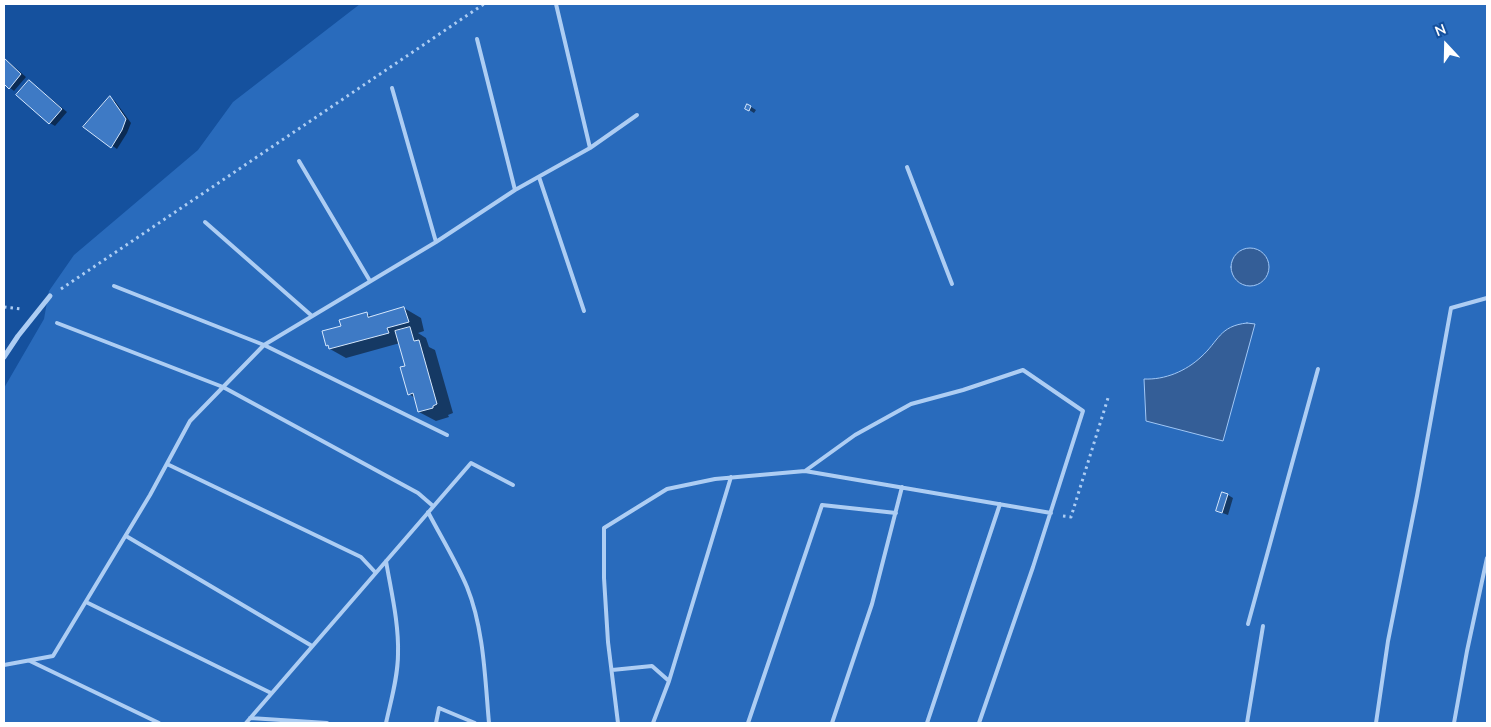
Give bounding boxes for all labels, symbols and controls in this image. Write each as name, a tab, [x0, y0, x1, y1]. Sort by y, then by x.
north arrow	[1421, 20, 1471, 70]
text: N	[1432, 20, 1449, 41]

